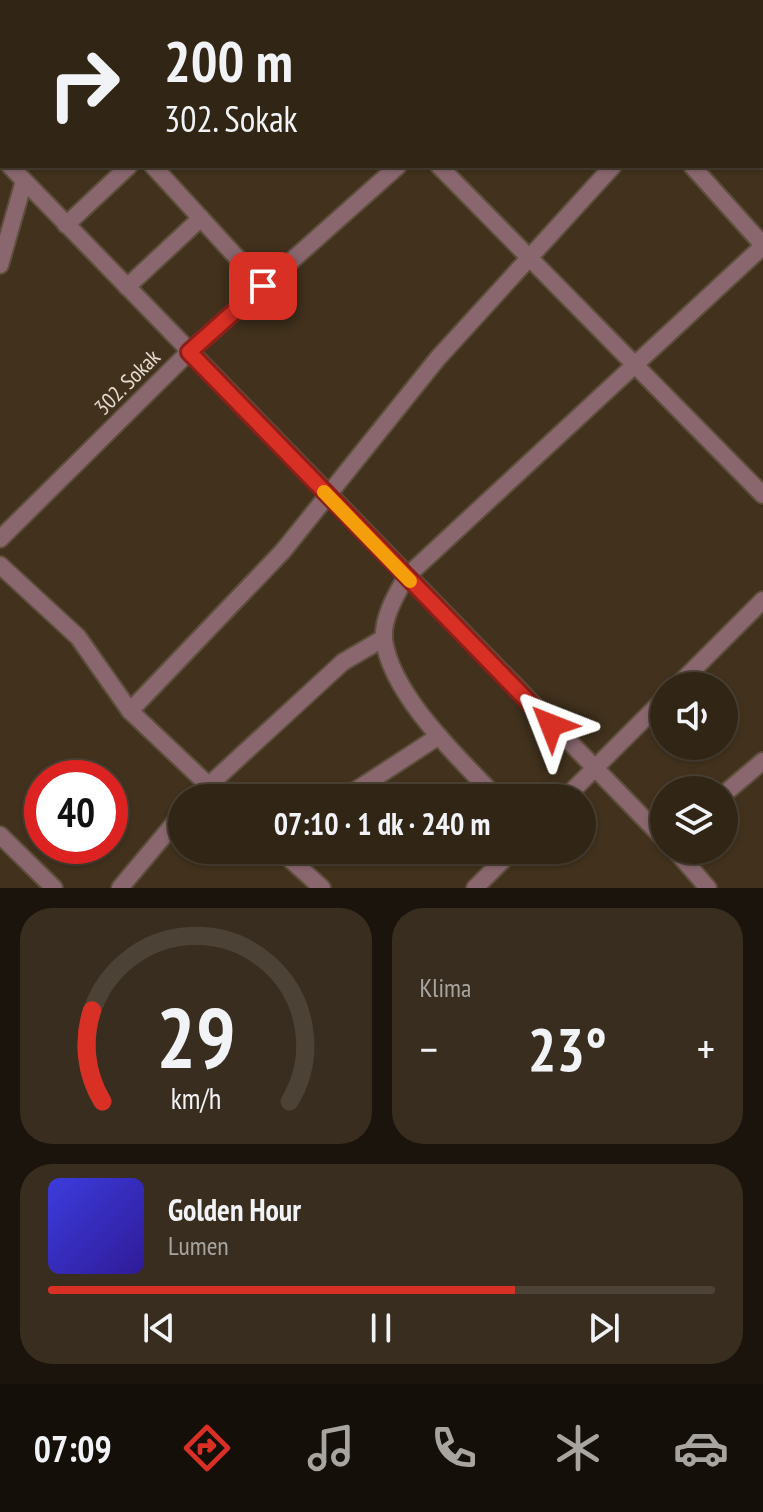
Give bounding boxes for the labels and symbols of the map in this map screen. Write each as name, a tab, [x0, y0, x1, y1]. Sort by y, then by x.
pin	[229, 252, 297, 320]
street label: 302. Sokak	[88, 343, 166, 421]
position arrow	[509, 683, 593, 767]
speed limit sign: 40	[24, 760, 128, 864]

